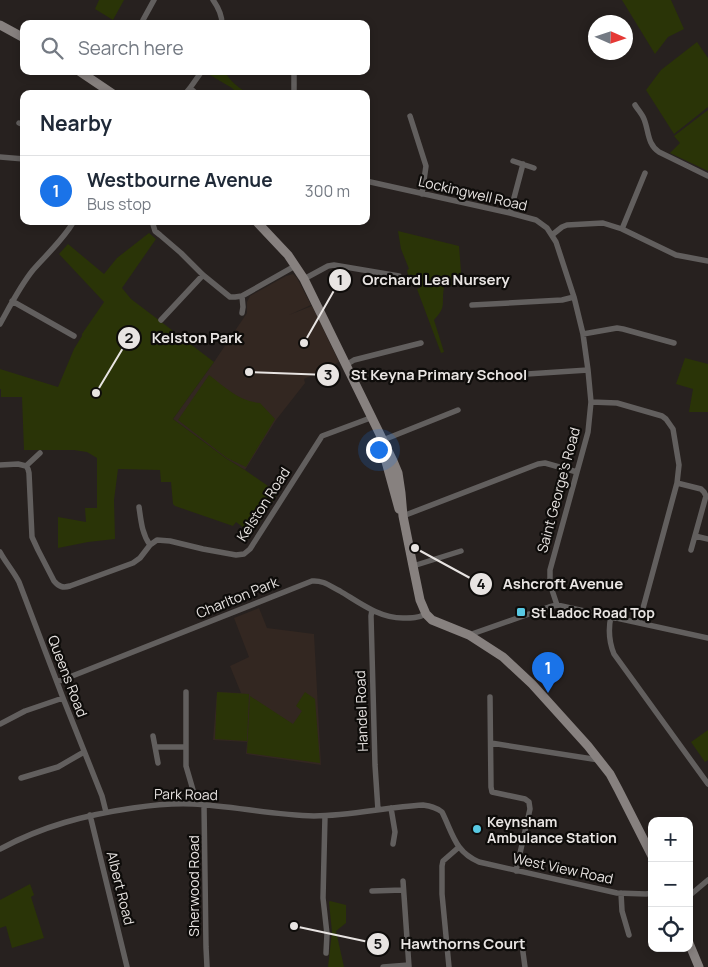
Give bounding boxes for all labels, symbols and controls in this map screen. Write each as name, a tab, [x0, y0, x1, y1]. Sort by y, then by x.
north arrow	[588, 15, 633, 60]
search box	[20, 20, 370, 75]
icon: search	[38, 34, 66, 62]
text: Search here	[78, 35, 184, 61]
text: Nearby	[40, 109, 112, 137]
text: Westbourne Avenue	[87, 167, 273, 193]
street label: Lockingwell Road	[417, 171, 529, 215]
text: 1	[52, 180, 60, 202]
text: 300 m	[305, 180, 350, 202]
text: Bus stop	[87, 193, 151, 215]
callout: Orchard Lea Nursery	[327, 265, 520, 295]
text: 1	[337, 269, 343, 290]
text: Orchard Lea Nursery	[362, 269, 510, 290]
callout: Kelston Park	[116, 323, 252, 353]
text: 2	[125, 327, 134, 348]
text: Kelston Park	[152, 327, 243, 348]
callout: St Keyna Primary School	[315, 360, 537, 390]
text: 3	[324, 364, 332, 385]
text: St Keyna Primary School	[351, 364, 527, 385]
street label: Saint George's Road	[532, 425, 584, 555]
your location	[366, 437, 392, 463]
street label: Kelston Road	[232, 463, 294, 545]
callout: Ashcroft Avenue	[468, 569, 634, 599]
street label: Charlton Park	[193, 571, 282, 622]
text: 4	[476, 573, 486, 594]
text: Ashcroft Avenue	[503, 573, 623, 594]
place label: St Ladoc Road Top	[531, 603, 655, 622]
marker: St Ladoc Road Top	[515, 606, 527, 618]
street label: Queens Road	[44, 632, 92, 720]
pin: 1	[532, 652, 564, 693]
street label: Handel Road	[350, 670, 372, 752]
street label: Park Road	[154, 784, 218, 804]
place label: Keynsham Ambulance Station	[487, 812, 617, 847]
map controls	[648, 817, 693, 952]
button: +	[648, 817, 693, 862]
marker: Keynsham Ambulance Station	[471, 823, 483, 835]
street label: Sherwood Road	[184, 835, 203, 937]
street label: West View Road	[511, 848, 615, 888]
street label: Albert Road	[103, 849, 139, 927]
button: −	[648, 862, 693, 907]
button: locate	[648, 907, 693, 952]
callout: Hawthorns Court	[365, 929, 536, 959]
text: 5	[374, 933, 383, 954]
text: Hawthorns Court	[400, 933, 526, 954]

